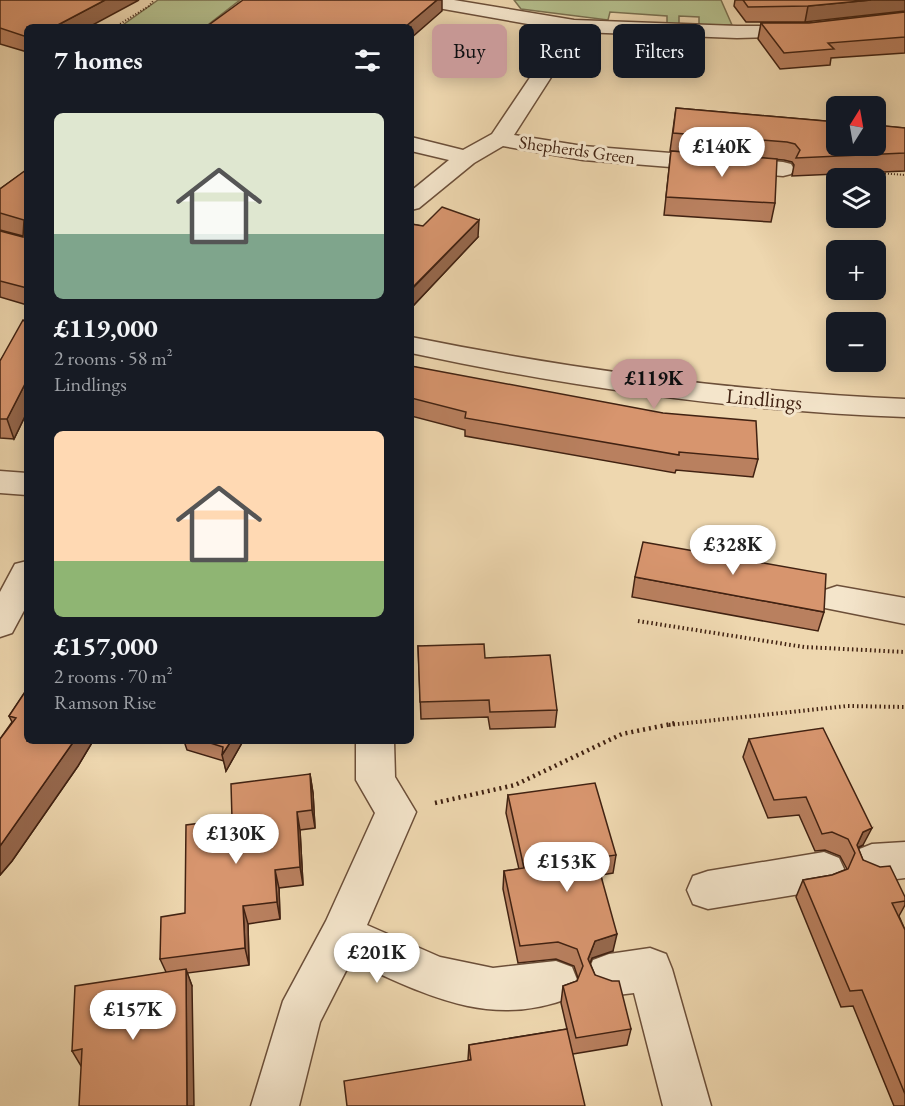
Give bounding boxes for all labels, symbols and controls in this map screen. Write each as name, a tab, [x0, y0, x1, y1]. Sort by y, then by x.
chip: Buy	[432, 24, 507, 78]
chip: Rent	[519, 24, 601, 78]
chip: Filters	[613, 24, 705, 78]
text: 7 homes	[54, 43, 143, 77]
icon: filters	[351, 44, 384, 77]
north arrow	[826, 96, 886, 156]
map controls	[826, 96, 886, 372]
pin: £140K	[680, 127, 764, 178]
street label: Shepherds Green	[518, 130, 637, 169]
text: £140K	[693, 133, 751, 159]
icon: home	[165, 152, 273, 260]
button: layers	[826, 168, 886, 228]
button: +	[826, 240, 886, 300]
text: £119,000	[54, 311, 158, 345]
button: −	[826, 312, 886, 372]
text: 2 rooms · 58 m²	[54, 345, 173, 371]
pin: £119K	[612, 359, 696, 410]
text: £119K	[625, 365, 683, 391]
text: Lindlings	[54, 371, 127, 397]
street label: Lindlings	[725, 382, 803, 415]
icon: home	[165, 470, 273, 578]
pin: £328K	[691, 525, 775, 576]
text: £328K	[704, 531, 762, 557]
text: £157,000	[54, 629, 158, 663]
text: 2 rooms · 70 m²	[54, 663, 173, 689]
text: Ramson Rise	[54, 689, 156, 715]
pin: £130K	[194, 814, 278, 865]
text: £130K	[207, 820, 265, 846]
pin: £153K	[525, 842, 609, 893]
text: £153K	[538, 848, 596, 874]
pin: £201K	[335, 933, 419, 984]
text: £201K	[348, 939, 406, 965]
pin: £157K	[91, 990, 175, 1041]
text: £157K	[104, 996, 162, 1022]

